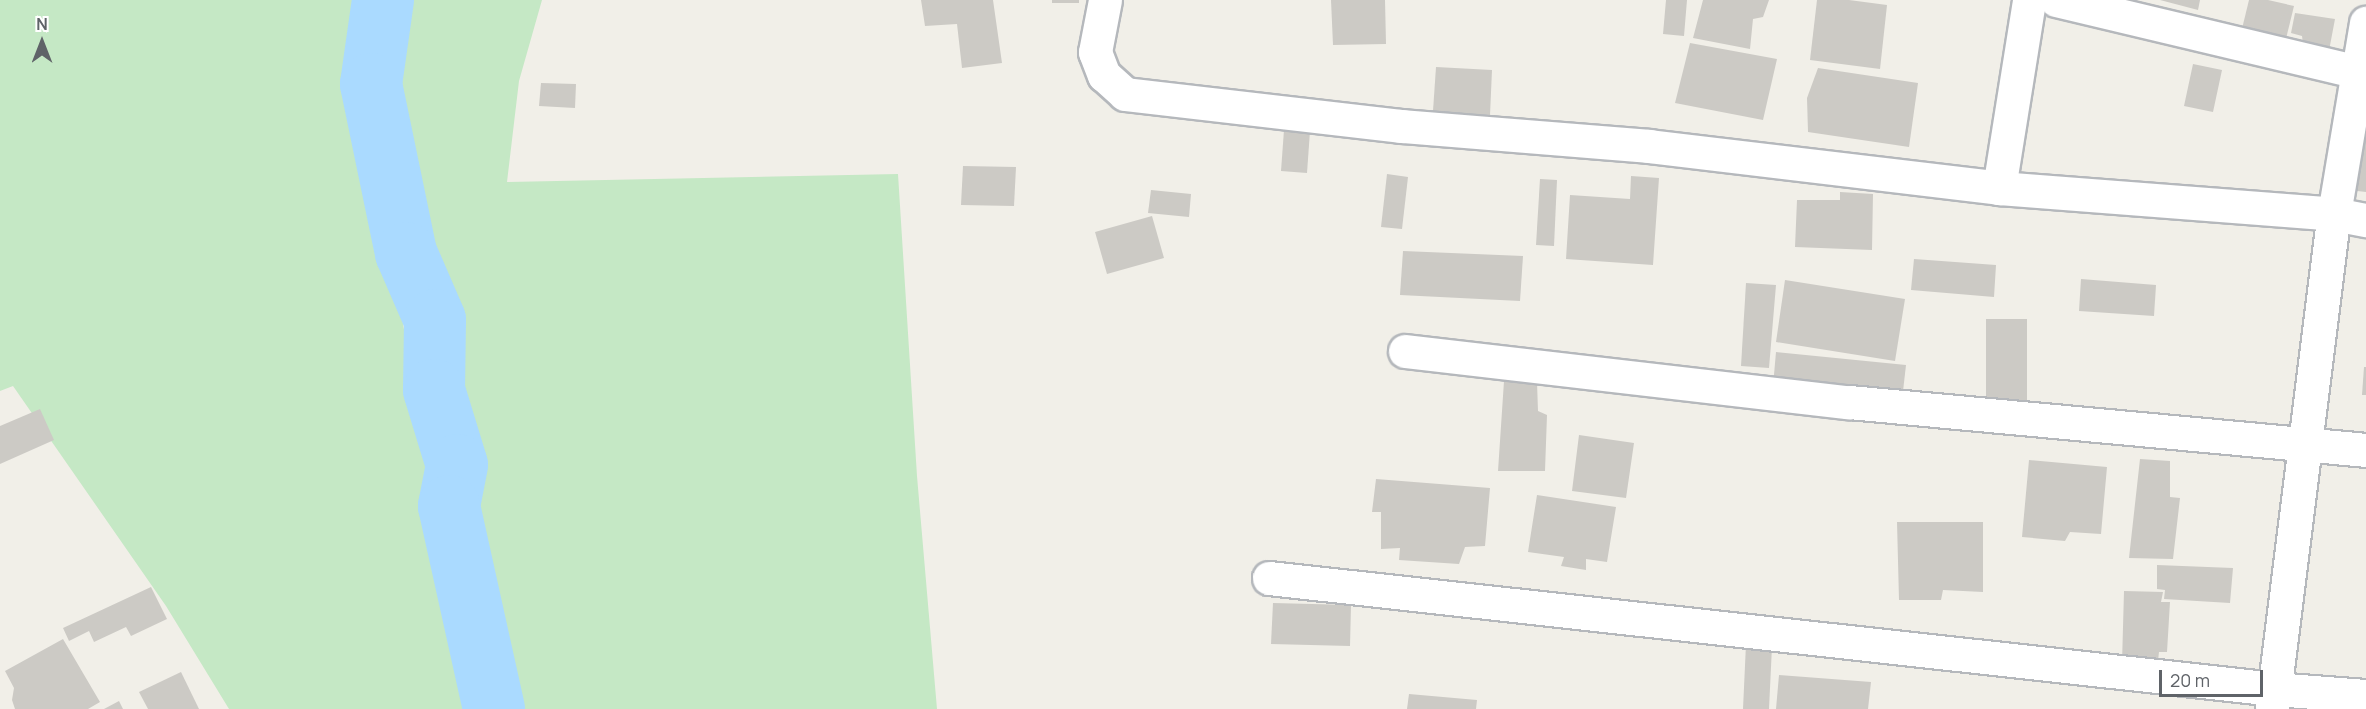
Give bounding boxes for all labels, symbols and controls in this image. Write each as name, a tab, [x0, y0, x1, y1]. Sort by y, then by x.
north arrow	[12, 12, 72, 72]
text: N	[36, 13, 48, 35]
scale bar	[2162, 658, 2266, 696]
text: 20 m	[2170, 668, 2210, 692]

